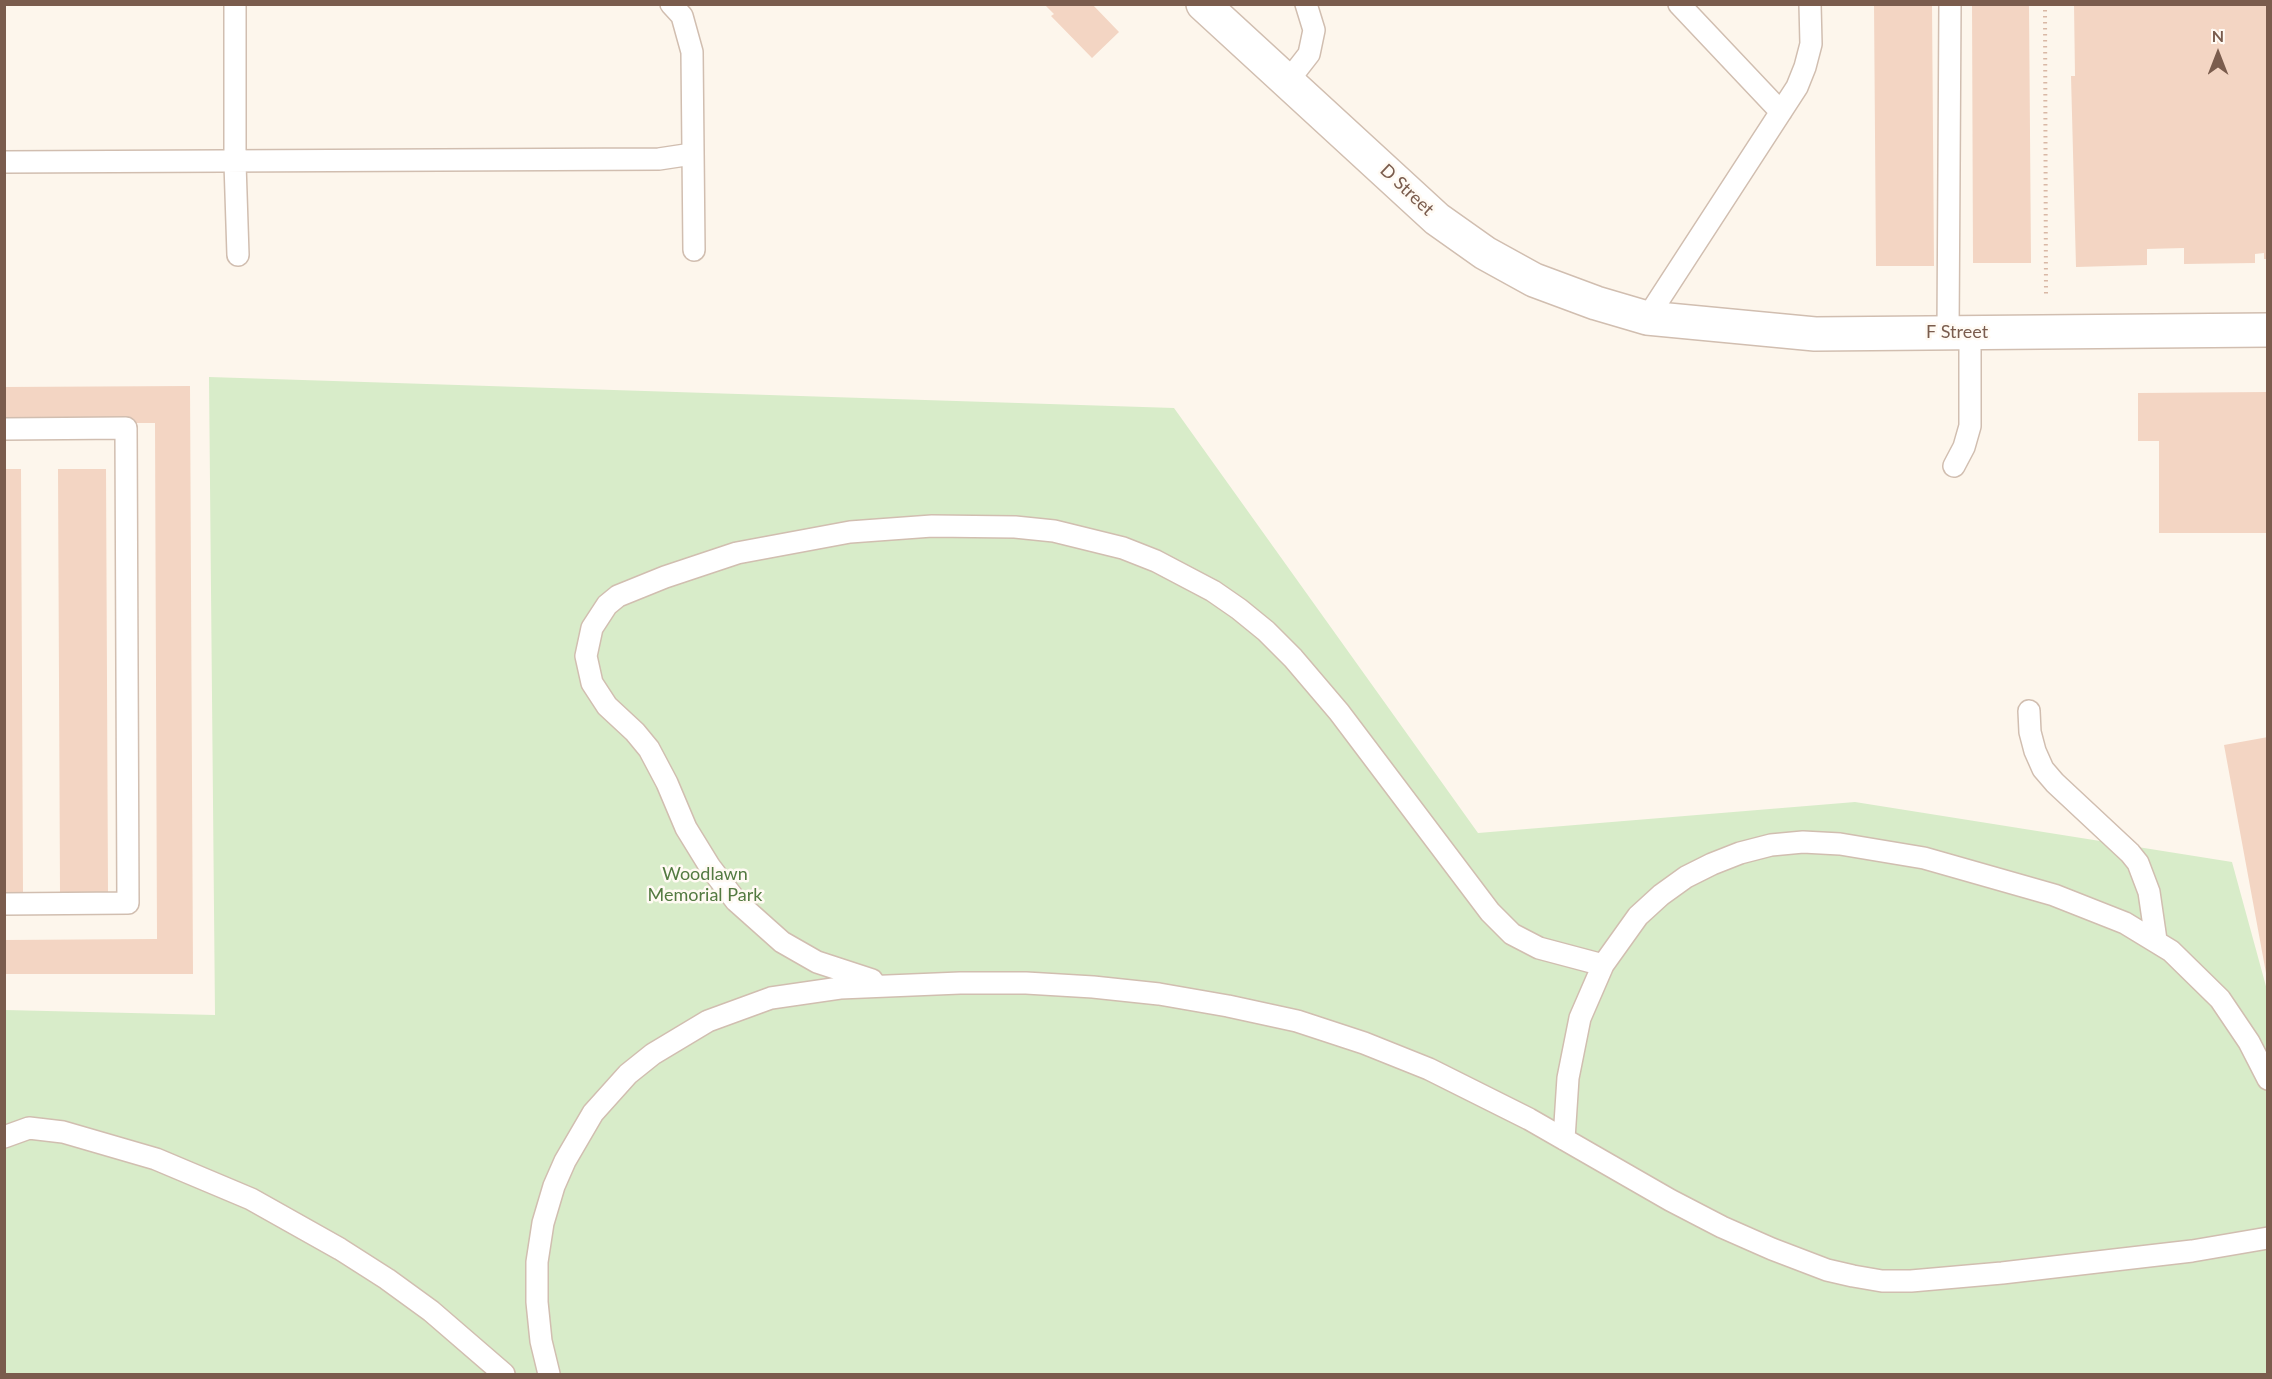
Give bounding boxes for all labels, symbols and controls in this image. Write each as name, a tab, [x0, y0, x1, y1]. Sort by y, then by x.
north arrow	[2188, 24, 2248, 84]
text: N	[2212, 26, 2224, 45]
street label: D Street	[1376, 160, 1438, 220]
street label: F Street	[1926, 321, 1988, 343]
park label: Woodlawn Memorial Park	[648, 863, 762, 906]

